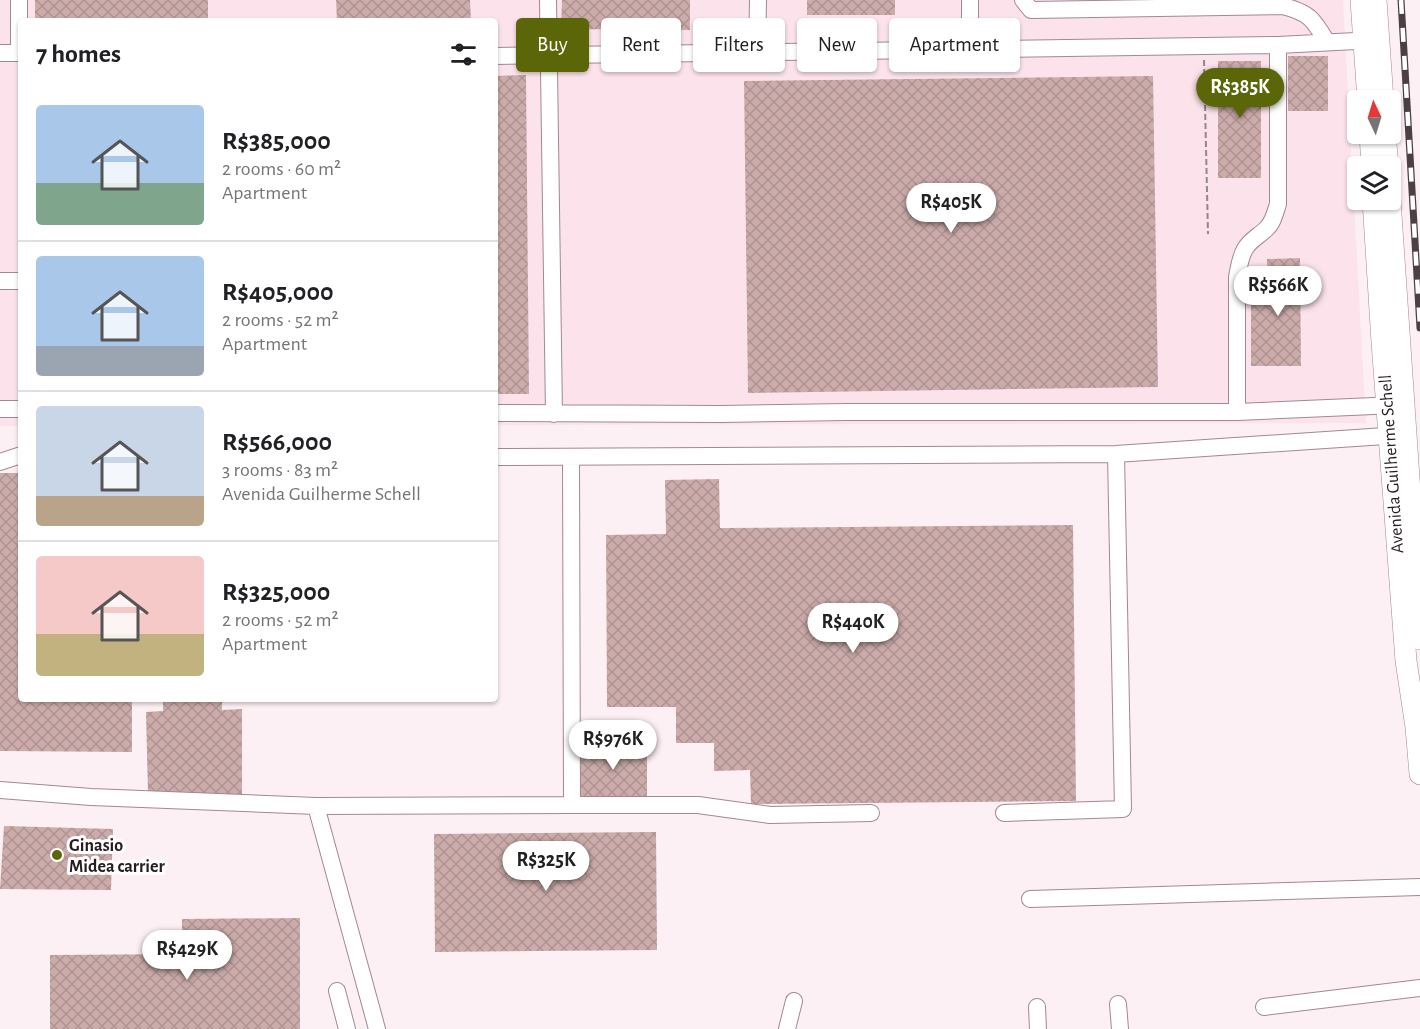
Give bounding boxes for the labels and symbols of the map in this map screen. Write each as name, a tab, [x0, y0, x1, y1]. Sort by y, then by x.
pin: R$385K	[1191, 68, 1289, 119]
north arrow	[1347, 90, 1401, 144]
pin: R$405K	[902, 183, 1000, 234]
pin: R$566K	[1229, 266, 1327, 317]
street label: Avenida Guilherme Schell	[1377, 374, 1407, 554]
pin: R$440K	[804, 603, 902, 654]
pin: R$976K	[564, 720, 662, 771]
place label: Ginasio Midea carrier	[69, 837, 165, 876]
pin: R$325K	[497, 841, 595, 892]
marker: Ginasio Midea carrier	[50, 848, 64, 862]
pin: R$429K	[138, 930, 236, 981]

